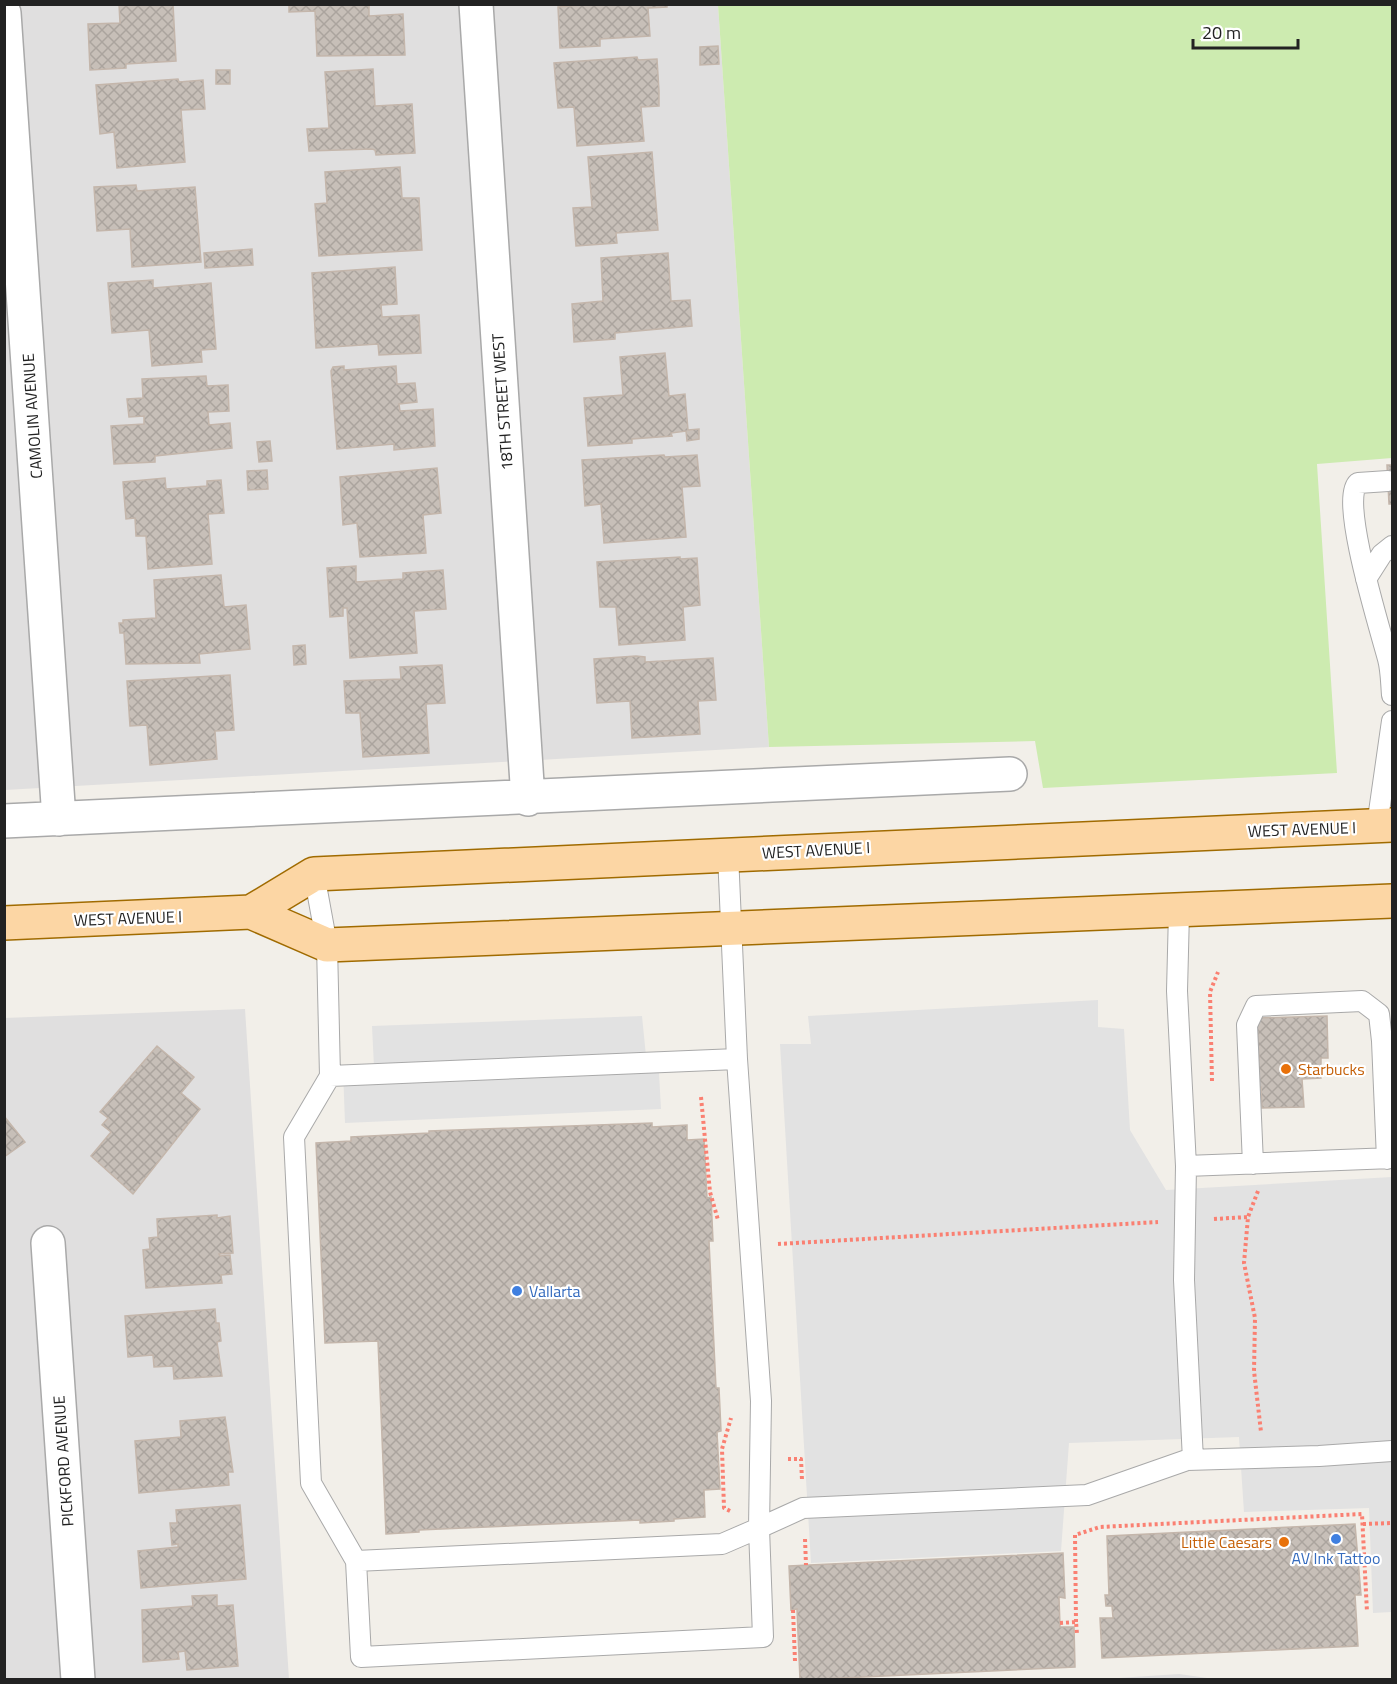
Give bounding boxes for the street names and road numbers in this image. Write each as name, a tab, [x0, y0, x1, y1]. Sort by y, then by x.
street label: 18TH STREET WEST	[485, 332, 519, 471]
street label: CAMOLIN AVENUE	[16, 352, 48, 479]
street label: WEST AVENUE I	[1247, 815, 1357, 843]
street label: WEST AVENUE I	[761, 835, 871, 865]
street label: WEST AVENUE I	[73, 904, 183, 932]
street label: PICKFORD AVENUE	[46, 1395, 80, 1527]

